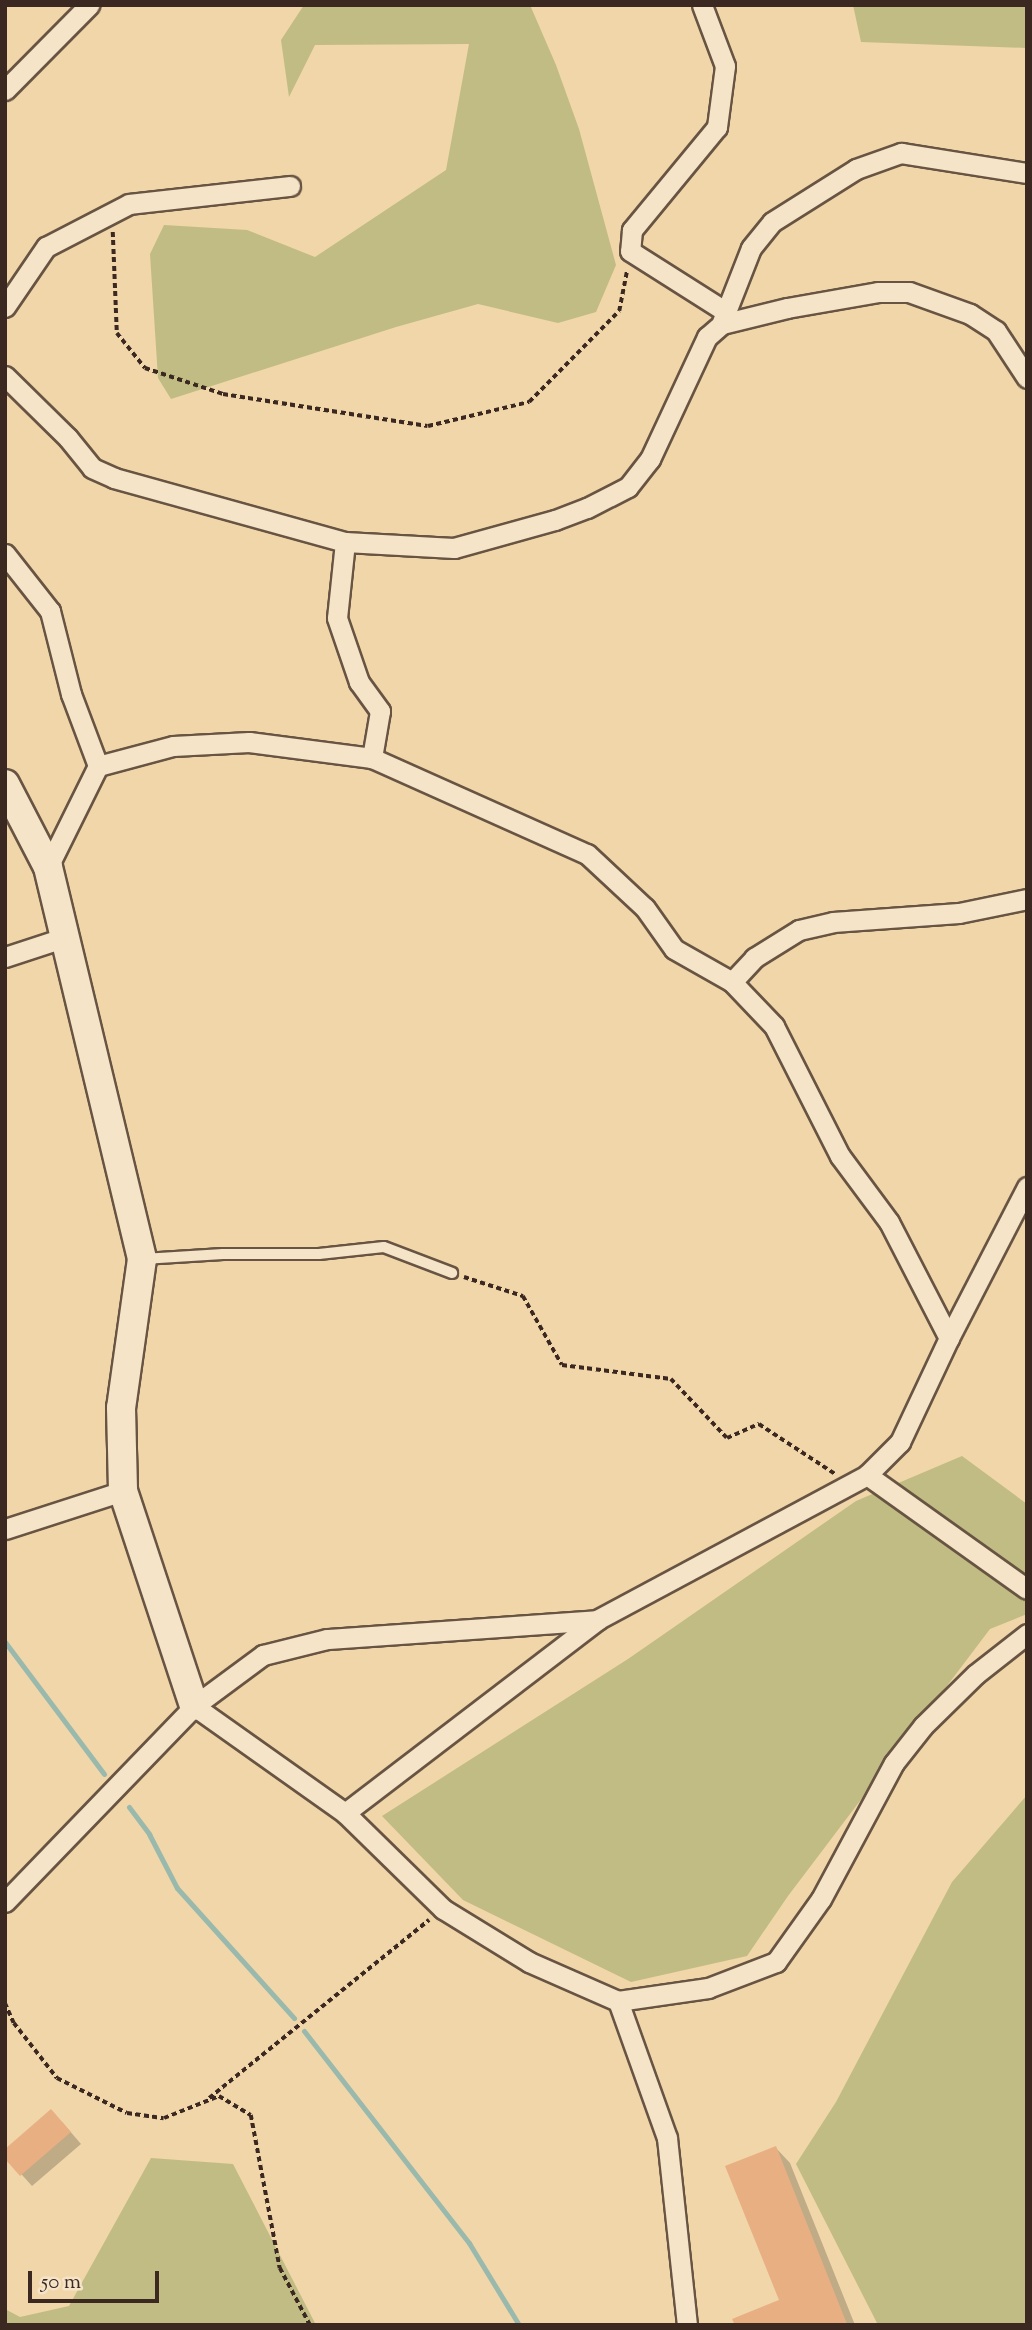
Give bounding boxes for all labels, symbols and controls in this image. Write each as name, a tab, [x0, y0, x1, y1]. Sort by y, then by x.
scale bar	[32, 2256, 163, 2300]
text: 50 m	[41, 2268, 81, 2298]

